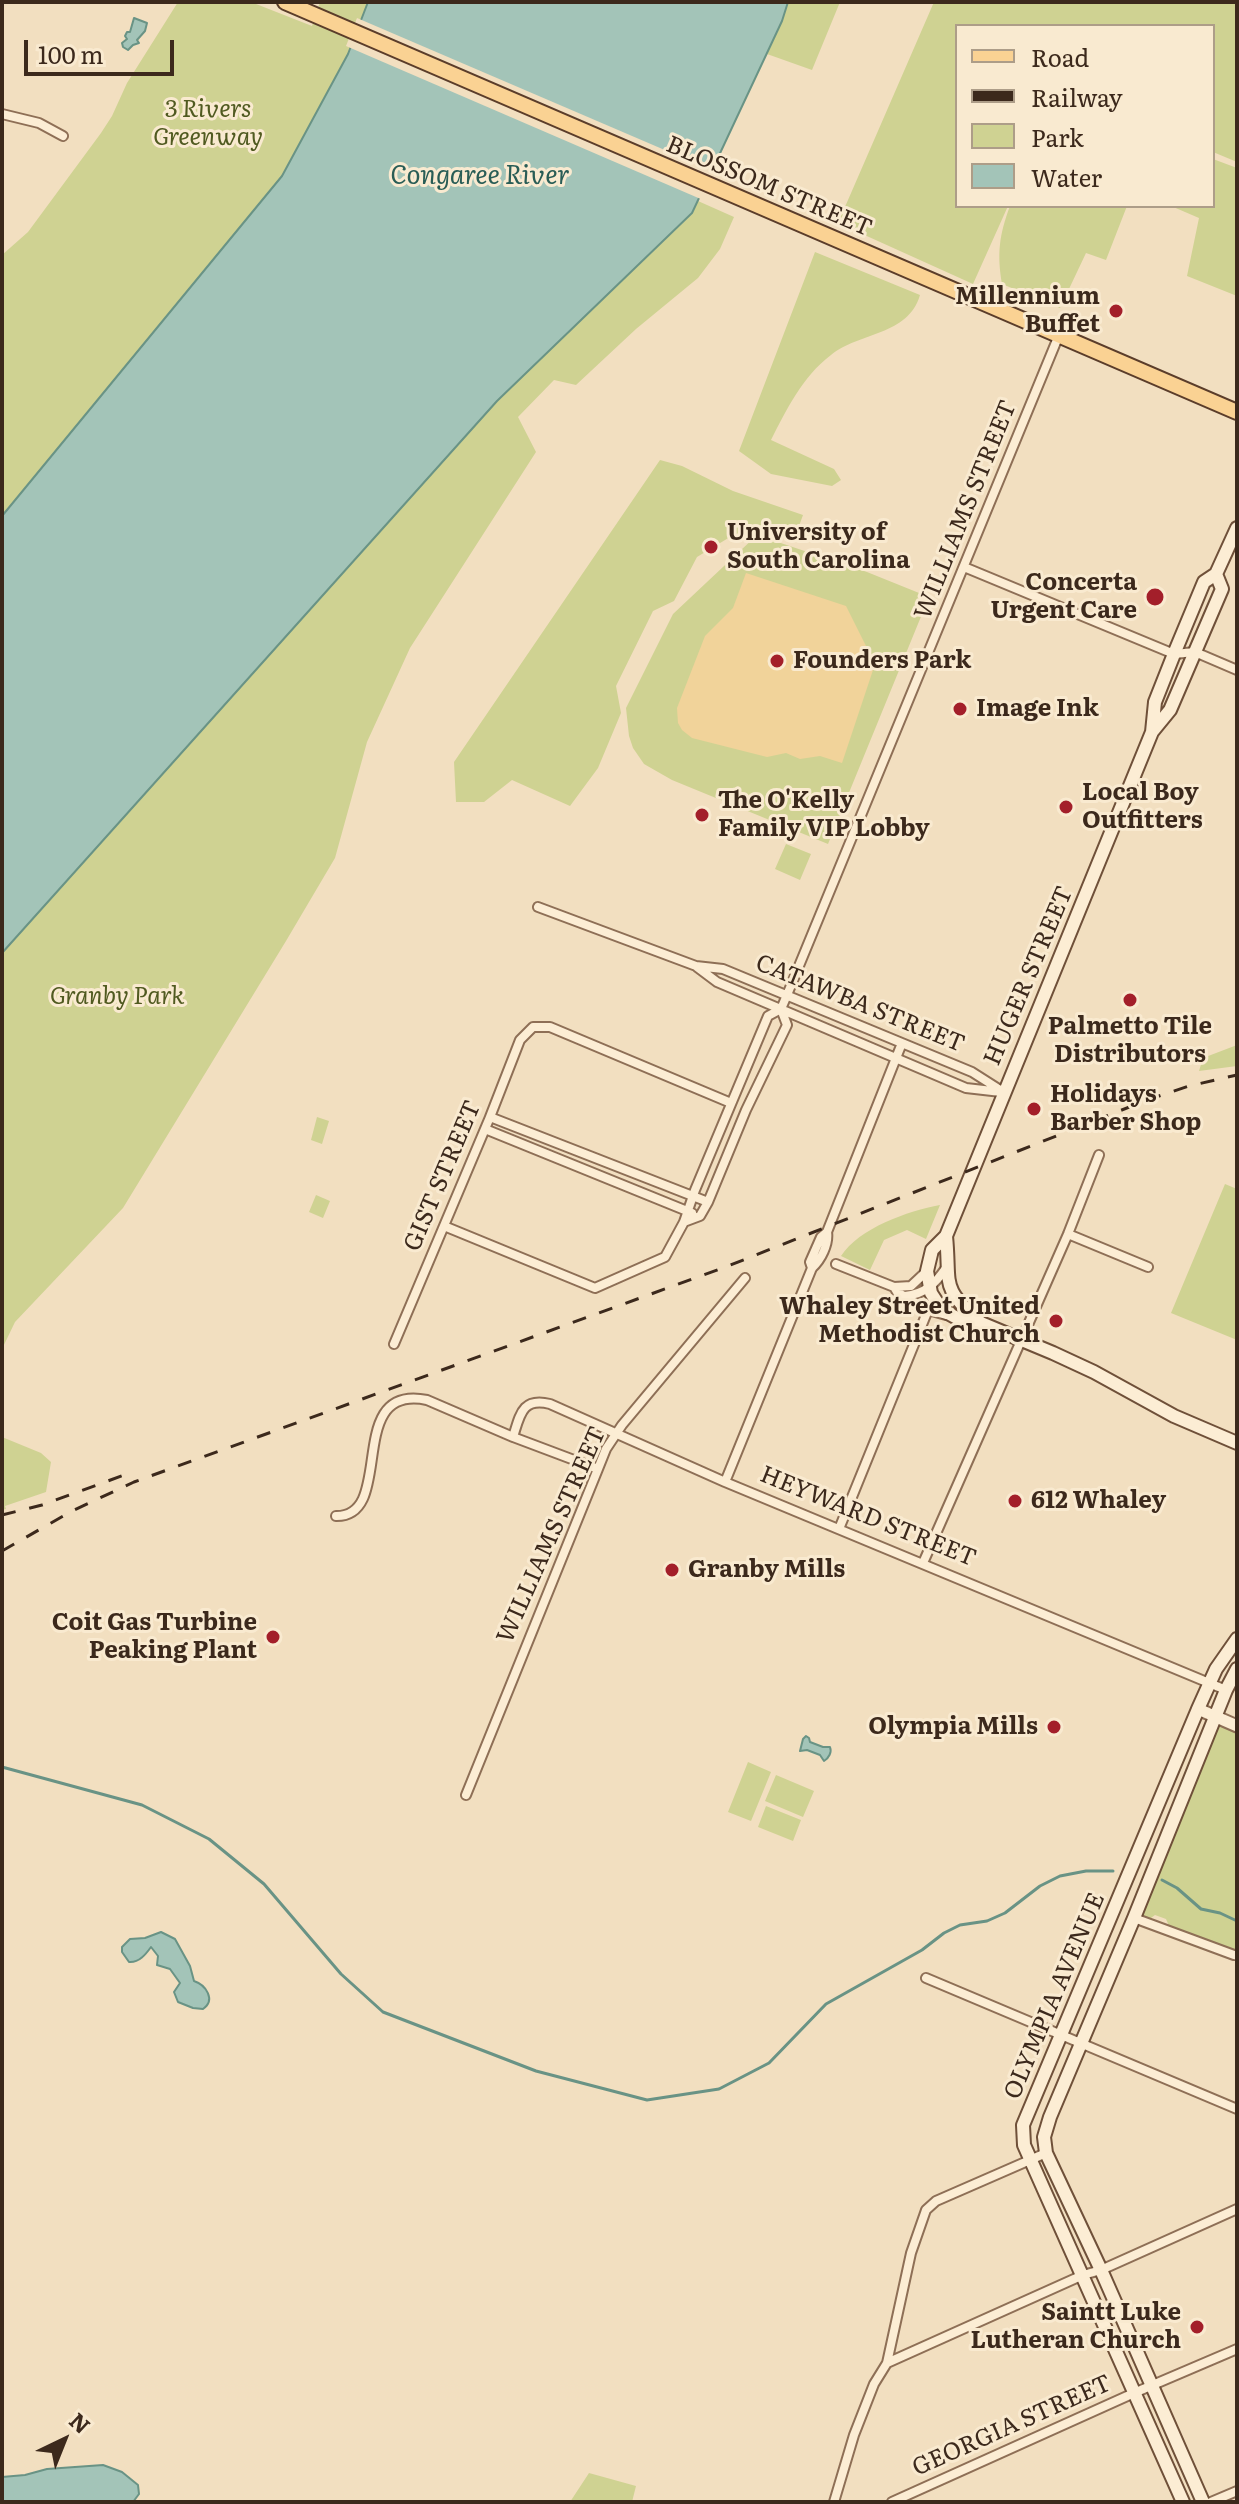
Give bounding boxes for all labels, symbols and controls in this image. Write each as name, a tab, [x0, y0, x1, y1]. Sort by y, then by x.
scale bar	[28, 24, 178, 74]
legend	[955, 24, 1215, 208]
text: 100 m	[38, 36, 104, 71]
text: Road	[1031, 39, 1089, 74]
text: Railway	[1031, 79, 1123, 114]
park label: 3 Rivers Greenway	[153, 96, 263, 152]
text: Park	[1031, 119, 1084, 154]
street label: BLOSSOM STREET	[662, 131, 876, 243]
text: Water	[1031, 159, 1102, 194]
water label: Congaree River	[390, 160, 570, 192]
place label: Millennium Buffet	[955, 283, 1100, 339]
marker: Millennium Buffet	[1107, 302, 1125, 320]
street label: WILLIAMS STREET	[909, 396, 1023, 624]
place label: University of South Carolina	[727, 519, 910, 575]
marker: University of South Carolina	[702, 538, 720, 556]
place label: Concerta Urgent Care	[990, 569, 1137, 625]
marker: Concerta Urgent Care	[1144, 586, 1166, 608]
place label: Founders Park	[793, 647, 971, 675]
marker: Founders Park	[768, 652, 786, 670]
place label: Image Ink	[976, 695, 1099, 723]
marker: Image Ink	[951, 700, 969, 718]
place label: Local Boy Outfitters	[1082, 779, 1203, 835]
place label: The O'Kelly Family VIP Lobby	[718, 787, 930, 843]
marker: Local Boy Outfitters	[1057, 798, 1075, 816]
marker: The O'Kelly Family VIP Lobby	[693, 806, 711, 824]
street label: HUGER STREET	[978, 882, 1080, 1070]
street label: CATAWBA STREET	[751, 949, 969, 1059]
park label: Granby Park	[50, 983, 184, 1011]
marker: Palmetto Tile Distributors	[1121, 991, 1139, 1009]
place label: Palmetto Tile Distributors	[1048, 1013, 1212, 1069]
place label: Holidays Barber Shop	[1050, 1081, 1201, 1137]
street label: GIST STREET	[398, 1096, 488, 1256]
marker: Holidays Barber Shop	[1025, 1100, 1043, 1118]
place label: Whaley Street United Methodist Church	[779, 1293, 1040, 1349]
marker: Whaley Street United Methodist Church	[1047, 1312, 1065, 1330]
street label: WILLIAMS STREET	[491, 1422, 613, 1648]
street label: HEYWARD STREET	[756, 1460, 980, 1574]
place label: 612 Whaley	[1031, 1487, 1166, 1515]
marker: 612 Whaley	[1006, 1492, 1024, 1510]
place label: Granby Mills	[688, 1556, 845, 1584]
marker: Granby Mills	[663, 1561, 681, 1579]
place label: Coit Gas Turbine Peaking Plant	[52, 1609, 257, 1665]
marker: Coit Gas Turbine Peaking Plant	[264, 1628, 282, 1646]
place label: Olympia Mills	[868, 1713, 1038, 1741]
marker: Olympia Mills	[1045, 1718, 1063, 1736]
street label: OLYMPIA AVENUE	[998, 1888, 1112, 2104]
place label: Saintt Luke Lutheran Church	[971, 2299, 1181, 2355]
marker: Saintt Luke Lutheran Church	[1188, 2318, 1206, 2336]
street label: GEORGIA STREET	[908, 2369, 1116, 2483]
north arrow	[24, 2400, 104, 2480]
text: N	[63, 2404, 99, 2440]

